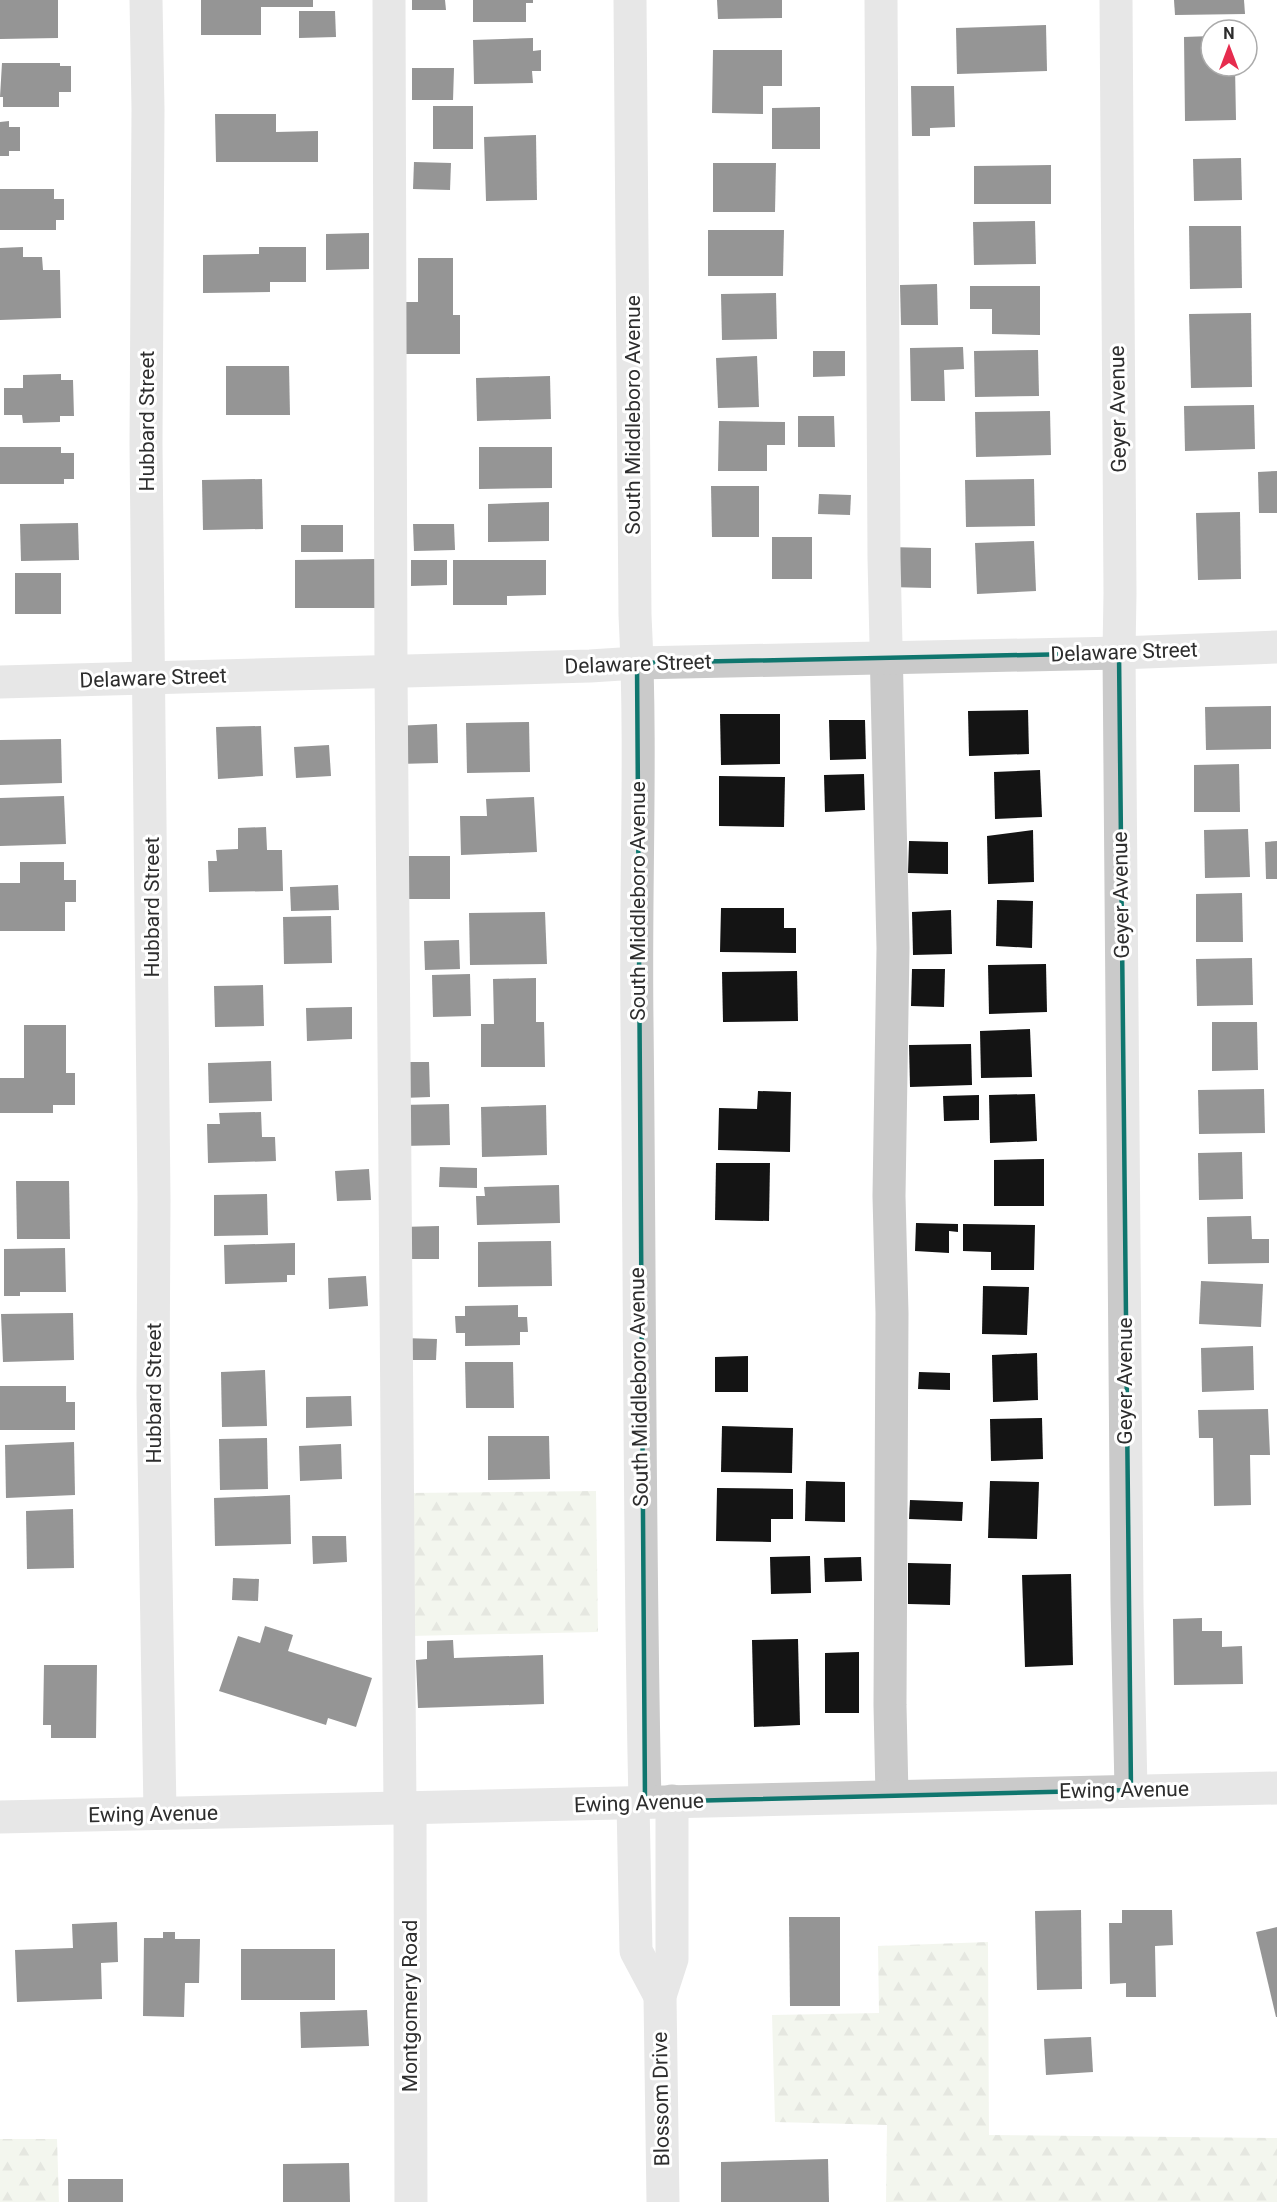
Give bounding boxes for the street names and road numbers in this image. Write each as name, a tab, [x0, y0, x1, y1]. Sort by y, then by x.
street label: South Middleboro Avenue	[621, 295, 645, 535]
street label: Geyer Avenue	[1105, 345, 1131, 473]
street label: Hubbard Street	[135, 350, 159, 491]
street label: Delaware Street	[1050, 637, 1198, 667]
street label: Delaware Street	[564, 649, 712, 679]
street label: Delaware Street	[79, 663, 227, 693]
street label: South Middleboro Avenue	[626, 781, 650, 1021]
street label: Geyer Avenue	[1108, 831, 1134, 959]
street label: Hubbard Street	[140, 836, 164, 977]
street label: South Middleboro Avenue	[625, 1267, 653, 1507]
street label: Geyer Avenue	[1113, 1317, 1137, 1445]
street label: Hubbard Street	[142, 1322, 166, 1463]
street label: Ewing Avenue	[1059, 1777, 1189, 1803]
street label: Ewing Avenue	[574, 1789, 704, 1817]
street label: Ewing Avenue	[88, 1801, 218, 1827]
street label: Montgomery Road	[398, 1920, 422, 2092]
street label: Blossom Drive	[648, 2031, 674, 2167]

